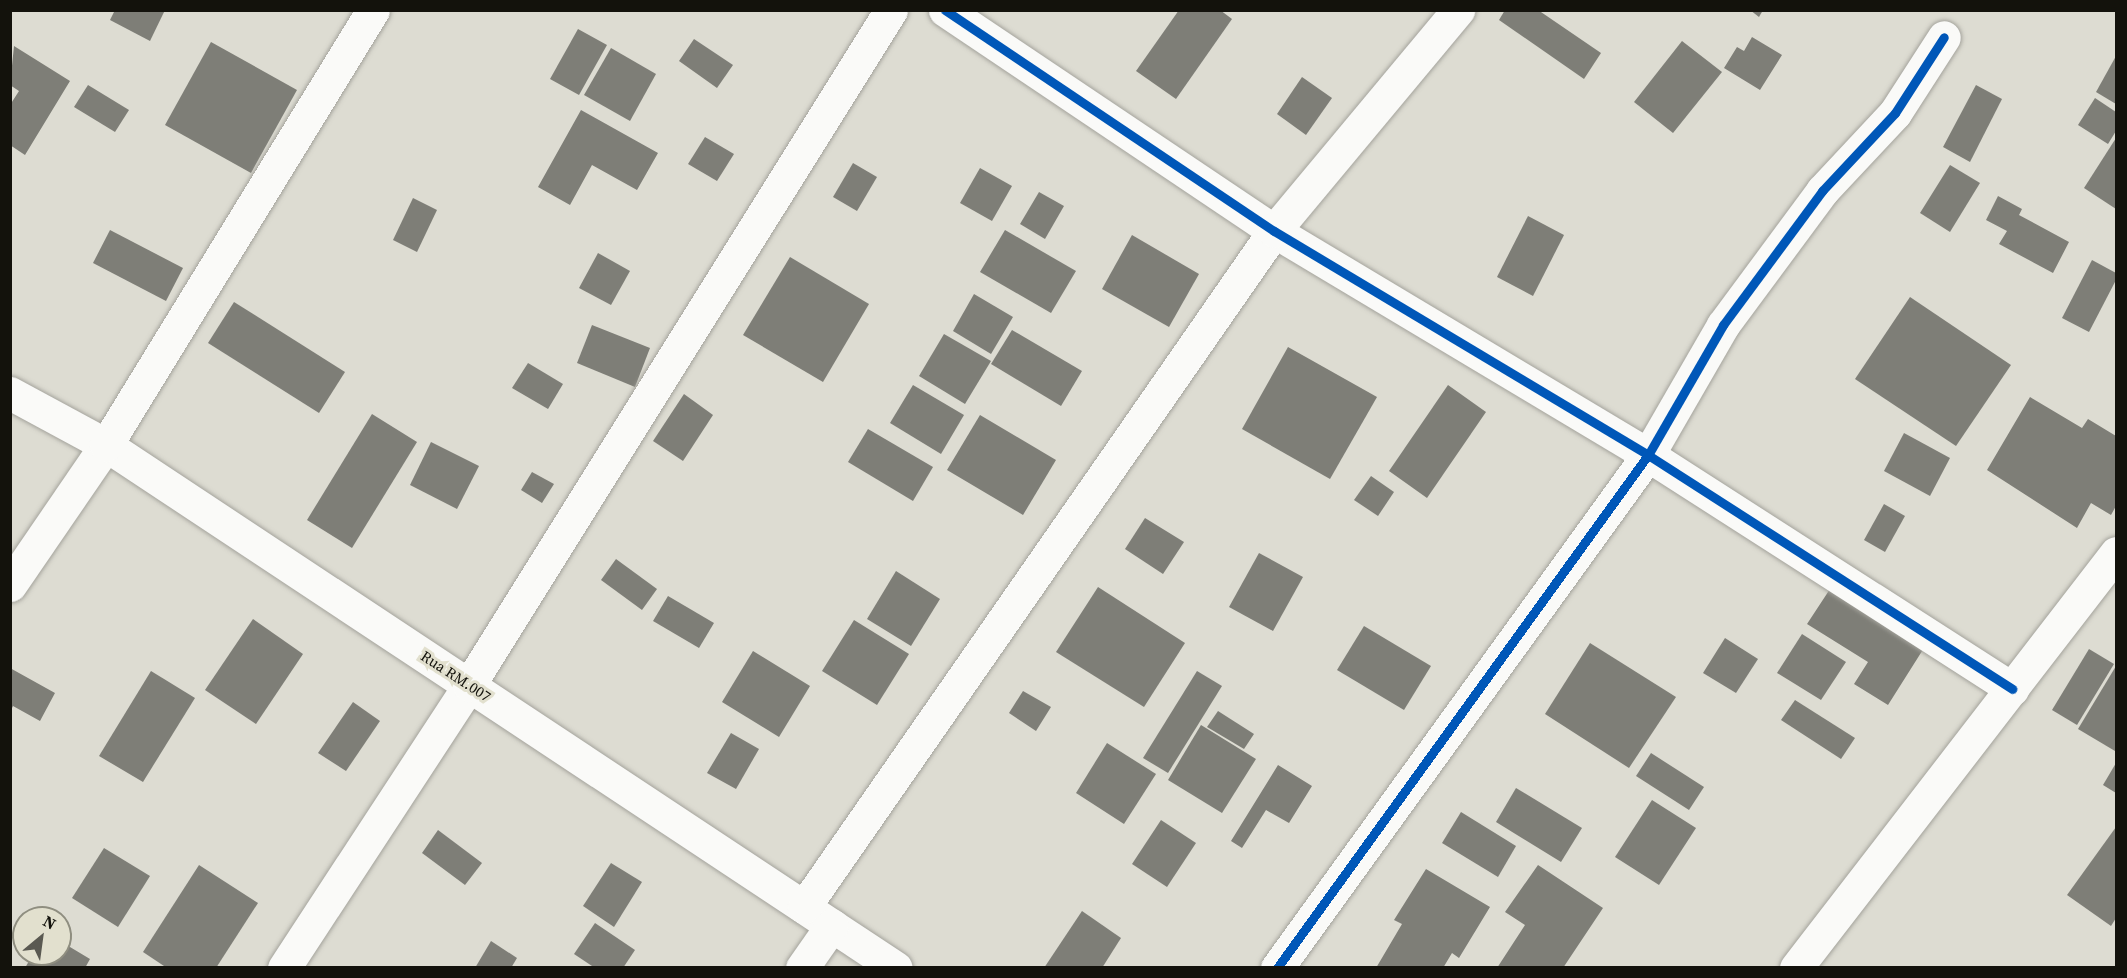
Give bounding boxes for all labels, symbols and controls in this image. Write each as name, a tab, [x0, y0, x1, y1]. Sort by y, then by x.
street label: Rua RM.007	[418, 647, 494, 705]
north arrow	[12, 906, 72, 966]
text: N	[39, 910, 60, 934]

